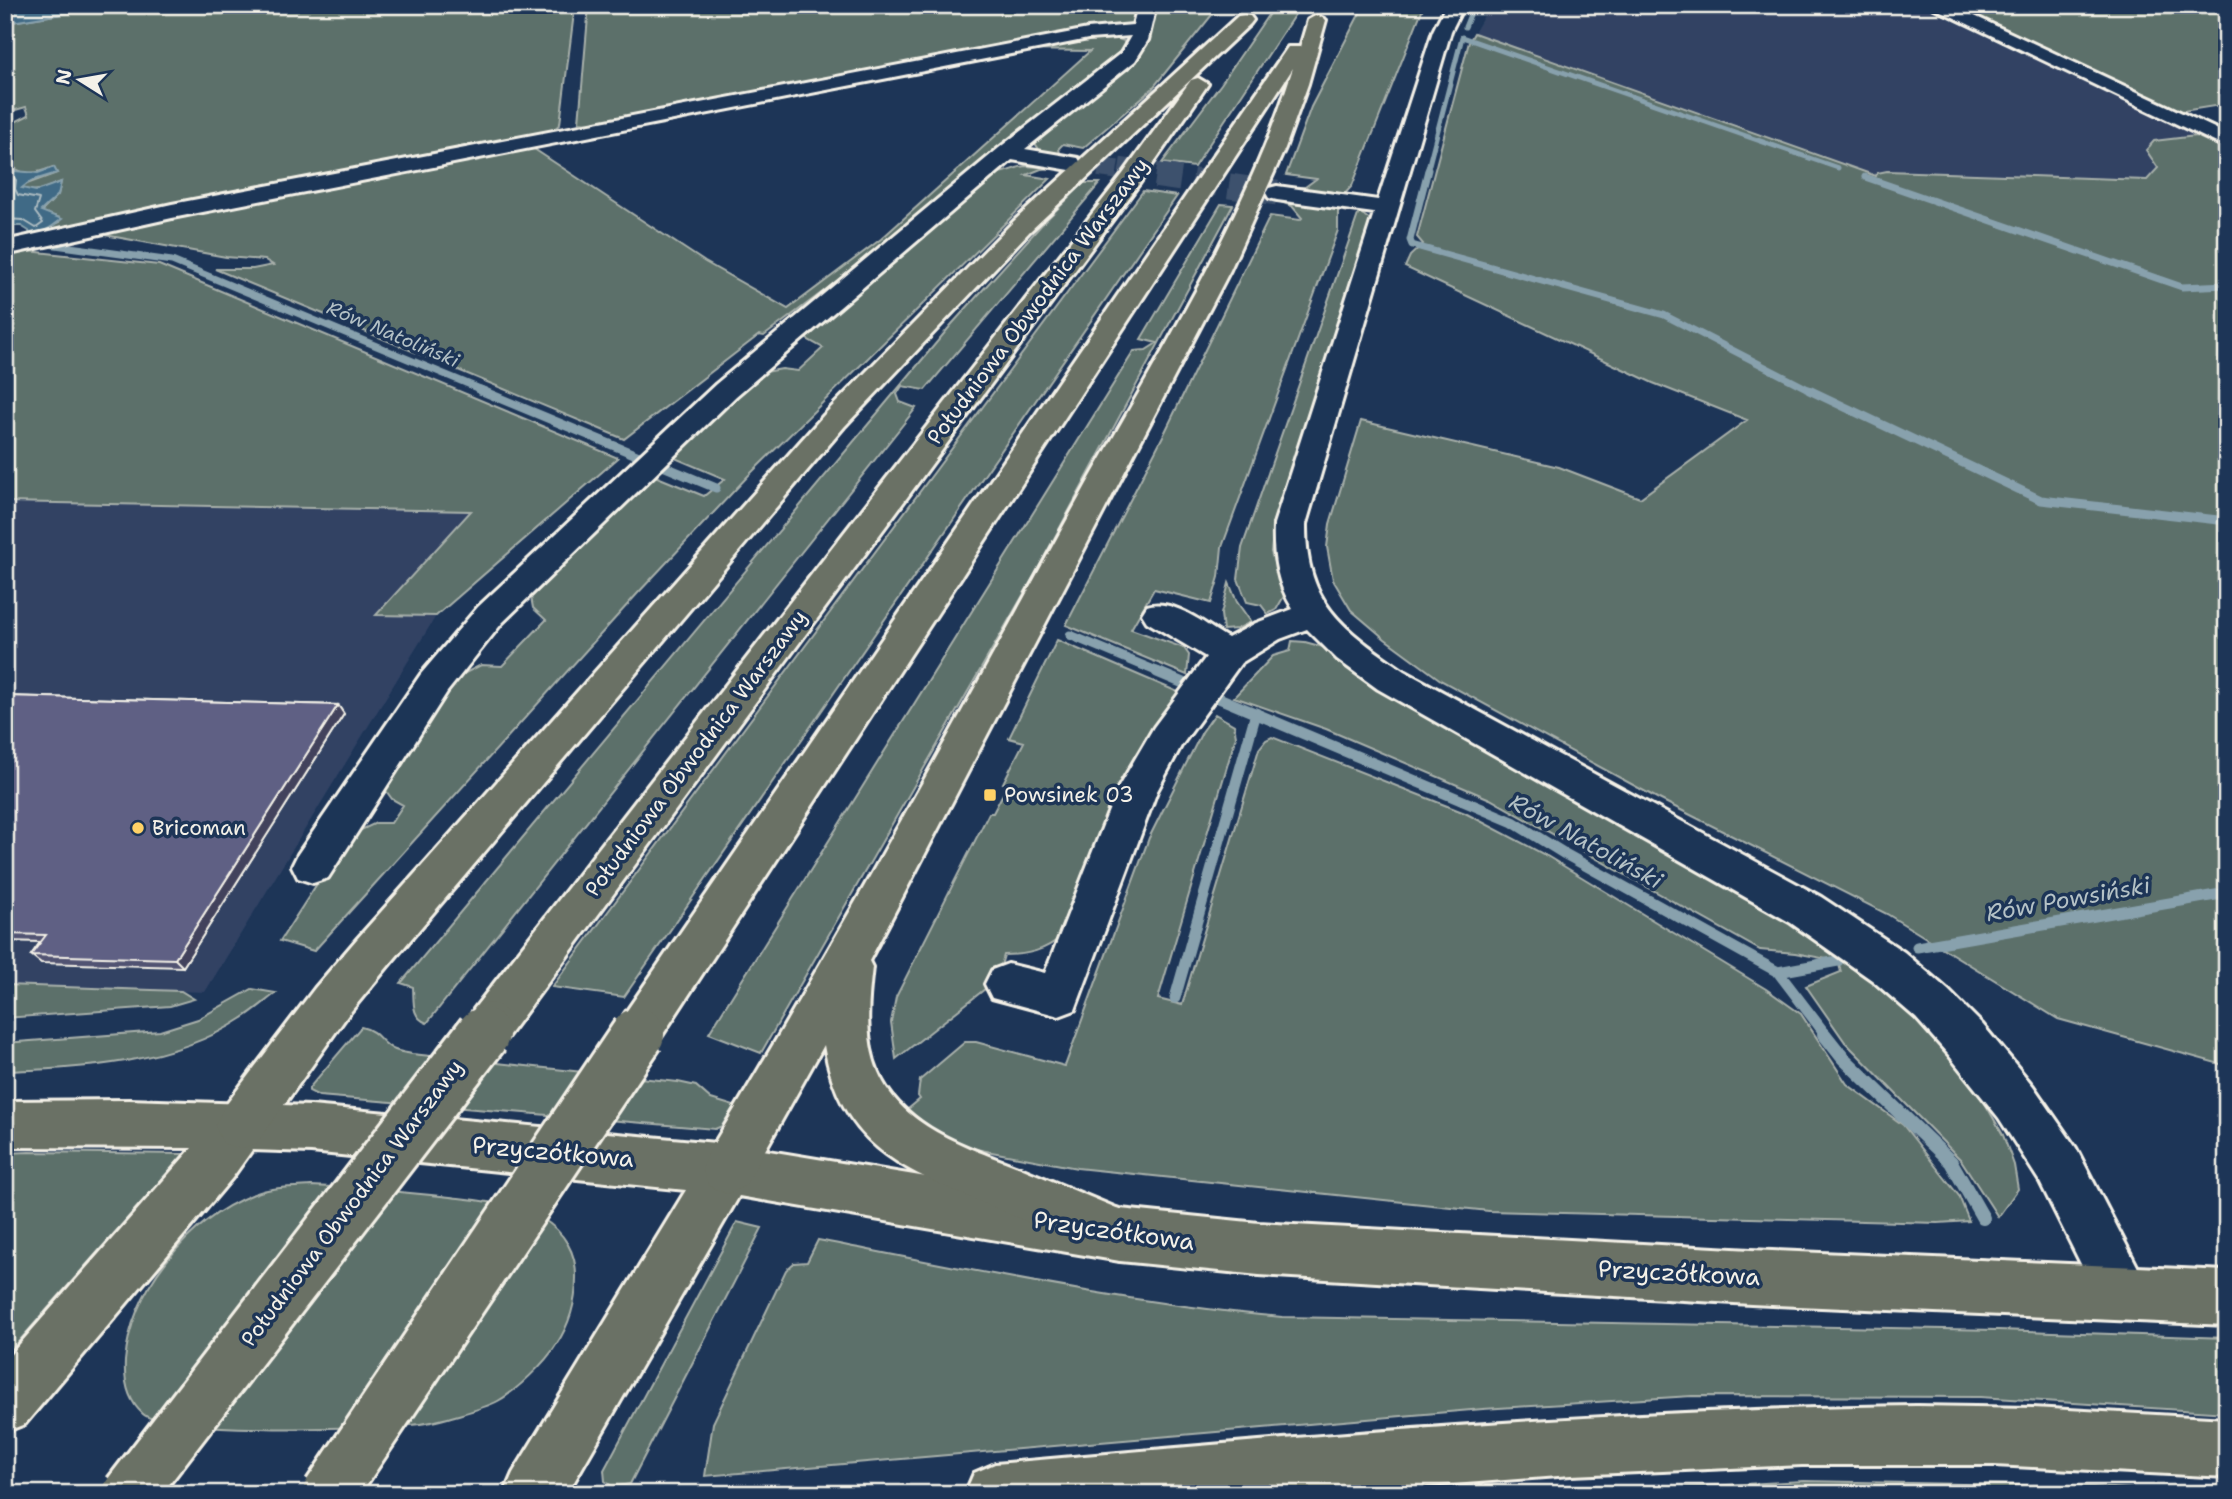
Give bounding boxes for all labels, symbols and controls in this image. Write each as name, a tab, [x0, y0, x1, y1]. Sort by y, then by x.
north arrow	[46, 46, 116, 116]
text: N	[50, 67, 78, 87]
street label: Południowa Obwodnica Warszawy	[921, 152, 1155, 450]
water label: Rów Natoliński	[323, 295, 463, 373]
street label: Południowa Obwodnica Warszawy	[579, 604, 813, 902]
place label: Powsinek 03	[1004, 781, 1134, 809]
water label: Rów Natoliński	[1504, 786, 1668, 896]
marker: Powsinek 03	[982, 787, 998, 803]
place label: Bricoman	[152, 814, 246, 842]
marker: Bricoman	[130, 820, 146, 836]
water label: Rów Powsiński	[1984, 870, 2153, 928]
street label: Południowa Obwodnica Warszawy	[235, 1054, 469, 1352]
street label: Przyczółkowa	[471, 1129, 635, 1175]
street label: Przyczółkowa	[1031, 1204, 1197, 1258]
street label: Przyczółkowa	[1597, 1253, 1761, 1293]

